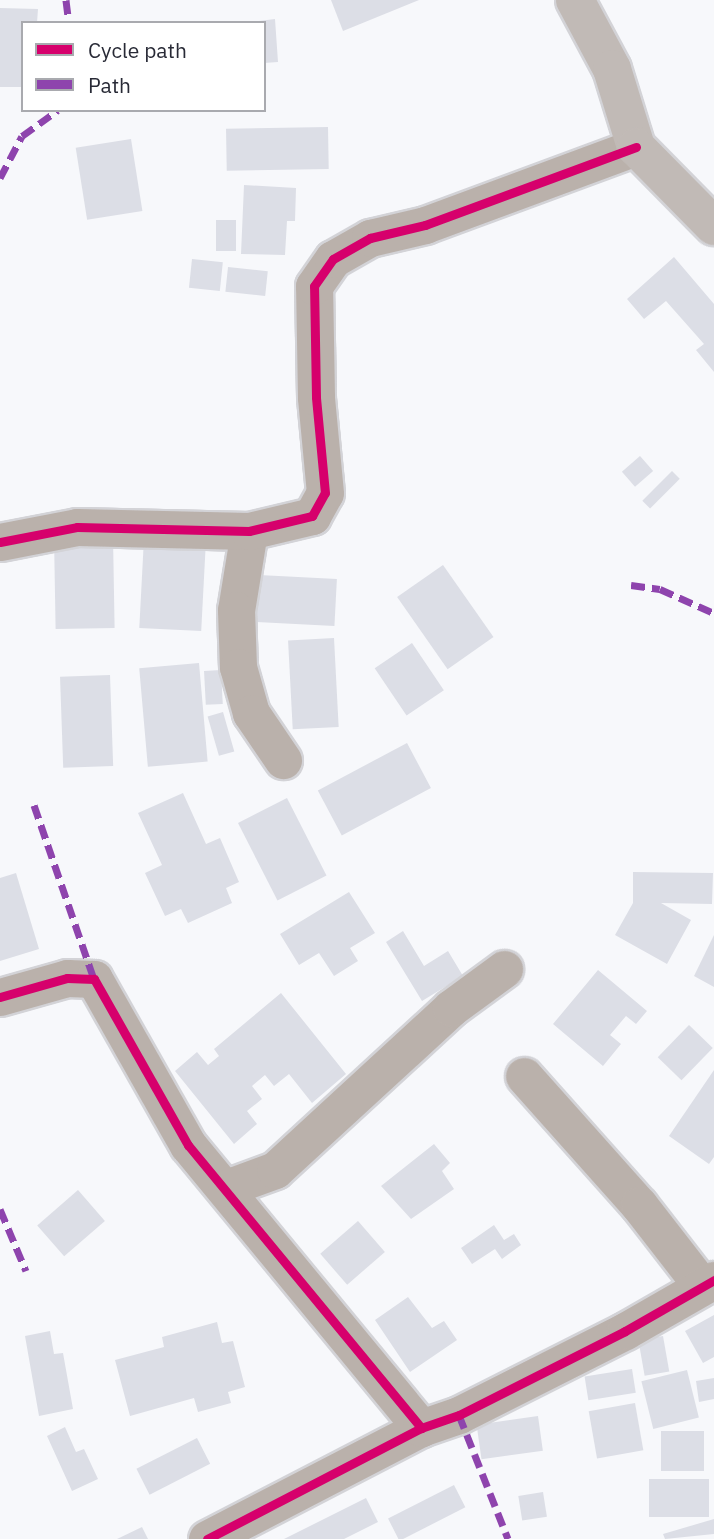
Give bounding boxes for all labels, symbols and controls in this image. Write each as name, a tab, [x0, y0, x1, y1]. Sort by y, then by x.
legend	[21, 21, 266, 112]
text: Cycle path	[88, 36, 187, 64]
text: Path	[88, 71, 131, 99]

